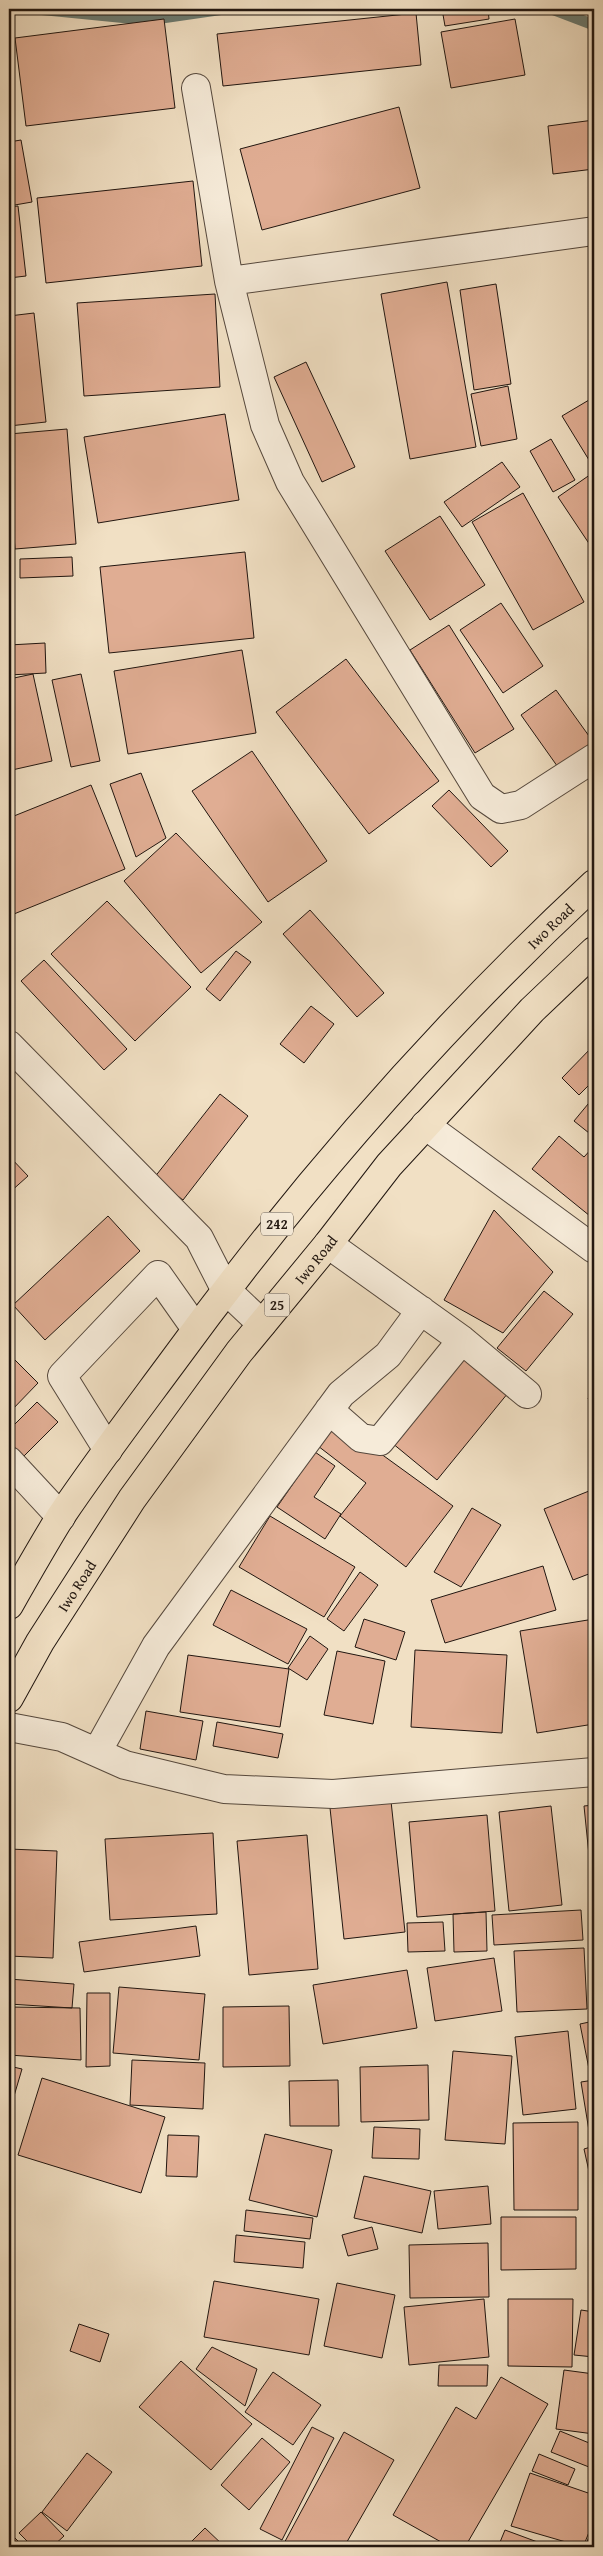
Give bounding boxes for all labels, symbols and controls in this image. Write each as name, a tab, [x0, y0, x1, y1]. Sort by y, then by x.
street label: Iwo Road	[522, 898, 578, 953]
road number: 242	[261, 1212, 293, 1236]
street label: Iwo Road	[289, 1231, 342, 1288]
road number: 25	[264, 1294, 290, 1316]
street label: Iwo Road	[52, 1556, 101, 1615]

